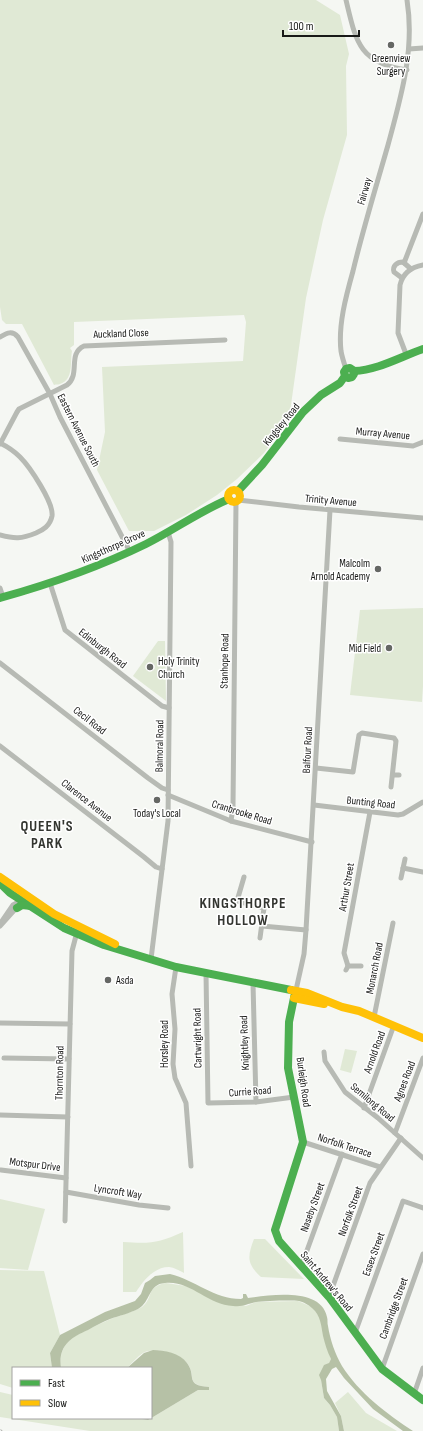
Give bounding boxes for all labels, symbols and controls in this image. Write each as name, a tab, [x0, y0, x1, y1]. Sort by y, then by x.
scale bar	[283, 12, 359, 38]
text: 100 m	[289, 19, 314, 34]
marker: Greenview Surgery	[386, 40, 396, 50]
place label: Greenview Surgery	[372, 52, 410, 78]
street label: Fairway	[354, 175, 375, 206]
street label: Auckland Close	[92, 326, 149, 341]
street label: Eastern Avenue South	[55, 391, 103, 469]
street label: Kingsley Road	[260, 400, 303, 448]
street label: Murray Avenue	[355, 425, 411, 442]
street label: Trinity Avenue	[305, 492, 357, 509]
street label: Kingsthorpe Grove	[79, 527, 147, 566]
place label: Malcolm Arnold Academy	[310, 557, 371, 583]
marker: Malcolm Arnold Academy	[373, 564, 383, 574]
street label: Edinburgh Road	[76, 626, 129, 671]
street label: Stanhope Road	[218, 633, 231, 689]
place label: Mid Field	[349, 642, 381, 655]
marker: Mid Field	[384, 643, 394, 653]
place label: Holy Trinity Church	[158, 655, 200, 681]
marker: Holy Trinity Church	[145, 662, 155, 672]
street label: Cecil Road	[71, 704, 109, 738]
street label: Balmoral Road	[153, 719, 166, 772]
street label: Balfour Road	[300, 726, 315, 774]
street label: Clarence Avenue	[59, 776, 115, 824]
street label: Bunting Road	[346, 793, 396, 812]
marker: Today's Local	[152, 795, 162, 805]
street label: Cranbrooke Road	[210, 797, 274, 828]
place label: Today's Local	[133, 807, 181, 820]
district label: QUEEN'S PARK	[20, 817, 74, 853]
street label: Arthur Street	[336, 861, 357, 913]
district label: KINGSTHORPE HOLLOW	[199, 894, 287, 930]
street label: Monarch Road	[363, 941, 386, 995]
place label: Asda	[115, 974, 134, 987]
marker: Asda	[103, 975, 113, 985]
street label: Cartwright Road	[190, 1007, 205, 1068]
street label: Knightley Road	[237, 1015, 252, 1071]
street label: Horsley Road	[158, 1020, 171, 1068]
street label: Arnold Road	[360, 1029, 388, 1076]
street label: Thornton Road	[53, 1045, 66, 1100]
street label: Burleigh Road	[294, 1056, 314, 1108]
street label: Agnes Road	[390, 1059, 418, 1104]
street label: Semilong Road	[348, 1080, 398, 1125]
street label: Currie Road	[228, 1083, 272, 1099]
street label: Norfolk Terrace	[316, 1131, 374, 1160]
street label: Motspur Drive	[9, 1155, 61, 1174]
street label: Naseby Street	[297, 1180, 328, 1234]
street label: Lyncroft Way	[93, 1181, 143, 1202]
street label: Norfolk Street	[335, 1184, 366, 1238]
street label: Essex Street	[360, 1230, 388, 1278]
street label: Saint Andrew's Road	[298, 1249, 356, 1314]
street label: Cambridge Street	[376, 1275, 411, 1341]
legend	[12, 1367, 152, 1419]
text: Fast	[48, 1376, 65, 1391]
text: Slow	[48, 1396, 67, 1411]

